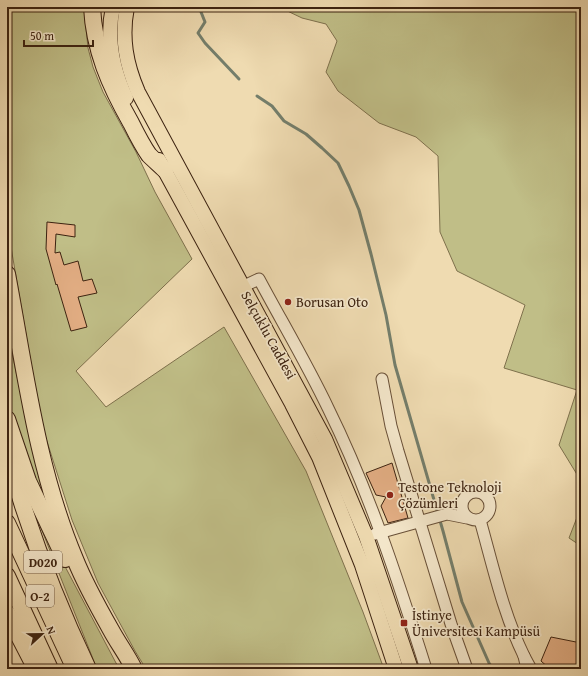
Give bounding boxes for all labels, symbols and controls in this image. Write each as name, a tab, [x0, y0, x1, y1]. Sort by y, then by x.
scale bar	[24, 22, 93, 48]
text: 50 m	[30, 27, 54, 44]
street label: Selçuklu Caddesi	[236, 287, 302, 383]
place label: Borusan Oto	[296, 292, 368, 312]
marker: Borusan Oto	[283, 297, 293, 307]
place label: Testone Teknoloji Çözümleri	[398, 477, 502, 513]
marker: Testone Teknoloji Çözümleri	[385, 490, 395, 500]
road number: D020	[24, 551, 62, 573]
road number: O-2	[26, 585, 54, 607]
place label: İstinye Üniversitesi Kampüsü	[412, 605, 541, 641]
north arrow	[22, 614, 62, 654]
marker: İstinye Üniversitesi Kampüsü	[399, 618, 409, 628]
text: N	[42, 624, 60, 637]

